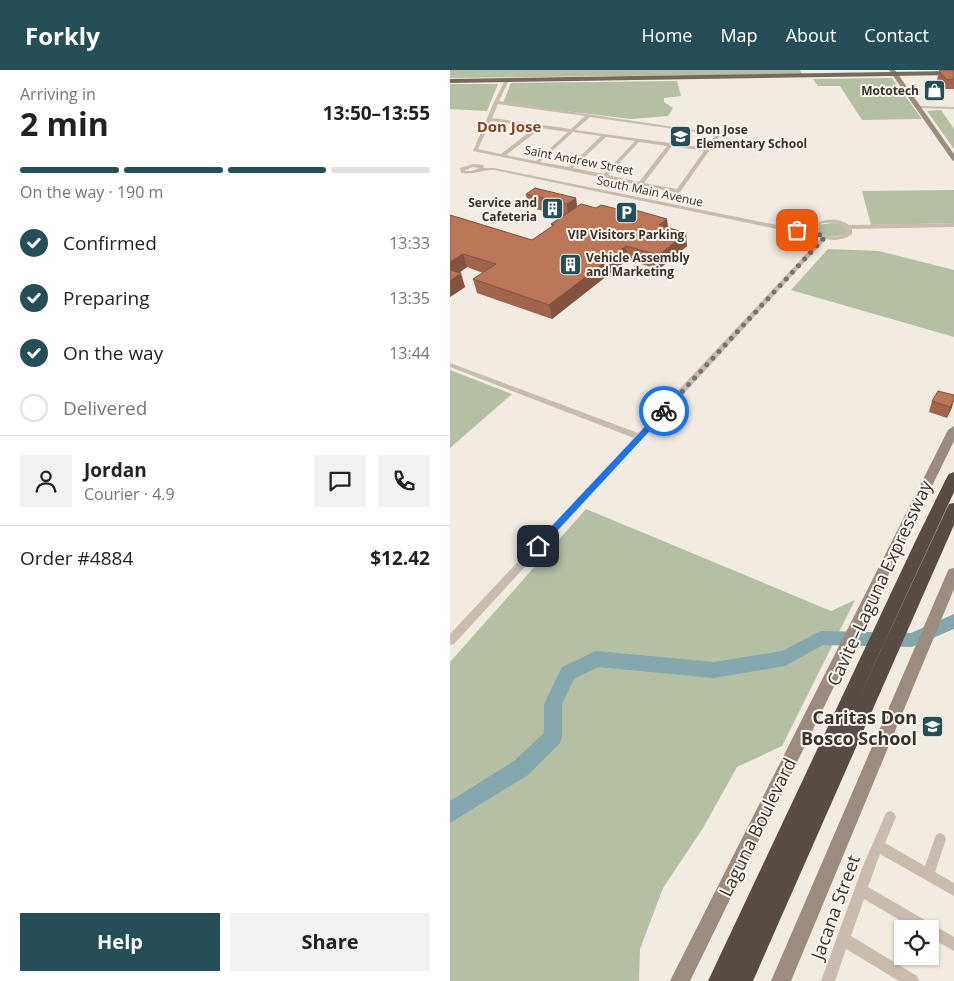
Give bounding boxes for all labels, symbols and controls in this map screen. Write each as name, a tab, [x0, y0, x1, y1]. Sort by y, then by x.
text: Forkly	[25, 19, 100, 52]
text: Home	[642, 23, 692, 47]
text: Map	[720, 23, 758, 47]
text: About	[786, 23, 836, 47]
text: Contact	[864, 23, 929, 47]
shop icon: Mototech	[923, 78, 947, 102]
place label: Mototech	[861, 82, 919, 99]
text: Arriving in	[20, 83, 96, 105]
text: 13:50–13:55	[323, 100, 430, 126]
text: 2 min	[20, 102, 109, 145]
district label: Don Jose	[477, 116, 541, 136]
place label: Don Jose Elementary School	[696, 121, 807, 152]
school or university icon: Don Jose Elementary School	[668, 124, 692, 148]
street label: Saint Andrew Street	[523, 141, 635, 179]
street label: South Main Avenue	[595, 171, 705, 211]
text: On the way · 190 m	[20, 181, 163, 203]
place label: Service and Cafeteria	[468, 194, 537, 225]
building icon: Service and Cafeteria	[541, 197, 565, 221]
parking icon: VIP Visitors Parking	[614, 201, 638, 225]
pin	[776, 209, 818, 251]
icon: bag	[783, 216, 811, 244]
place label: VIP Visitors Parking	[568, 226, 685, 243]
icon: check	[20, 229, 48, 257]
text: Confirmed	[63, 230, 157, 256]
text: 13:33	[389, 232, 430, 254]
place label: Vehicle Assembly and Marketing	[586, 249, 690, 280]
building icon: Vehicle Assembly and Marketing	[558, 252, 582, 276]
icon: check	[20, 284, 48, 312]
text: Preparing	[63, 285, 150, 311]
text: 13:35	[389, 287, 430, 309]
icon: check	[20, 339, 48, 367]
text: On the way	[63, 340, 163, 366]
text: 13:44	[389, 342, 430, 364]
courier	[639, 386, 689, 436]
text: Delivered	[63, 395, 147, 421]
icon: bike	[650, 397, 678, 425]
button: person	[20, 455, 72, 507]
button: chat	[314, 455, 366, 507]
button: phone	[378, 455, 430, 507]
text: Jordan	[84, 457, 147, 483]
street label: Cavite–Laguna Expressway	[821, 475, 938, 690]
text: Courier · 4.9	[84, 483, 175, 505]
pin	[517, 525, 559, 567]
icon: home	[524, 532, 552, 560]
text: Order #4884	[20, 545, 133, 571]
text: $12.42	[370, 545, 430, 571]
place label: Caritas Don Bosco School	[801, 705, 917, 750]
school or university icon: Caritas Don Bosco School	[921, 715, 945, 739]
street label: Laguna Boulevard	[713, 754, 801, 900]
street label: Jacana Street	[804, 851, 865, 964]
button: Help	[20, 913, 220, 971]
button: Share	[230, 913, 430, 971]
map controls	[894, 920, 939, 965]
button: locate	[894, 920, 939, 965]

